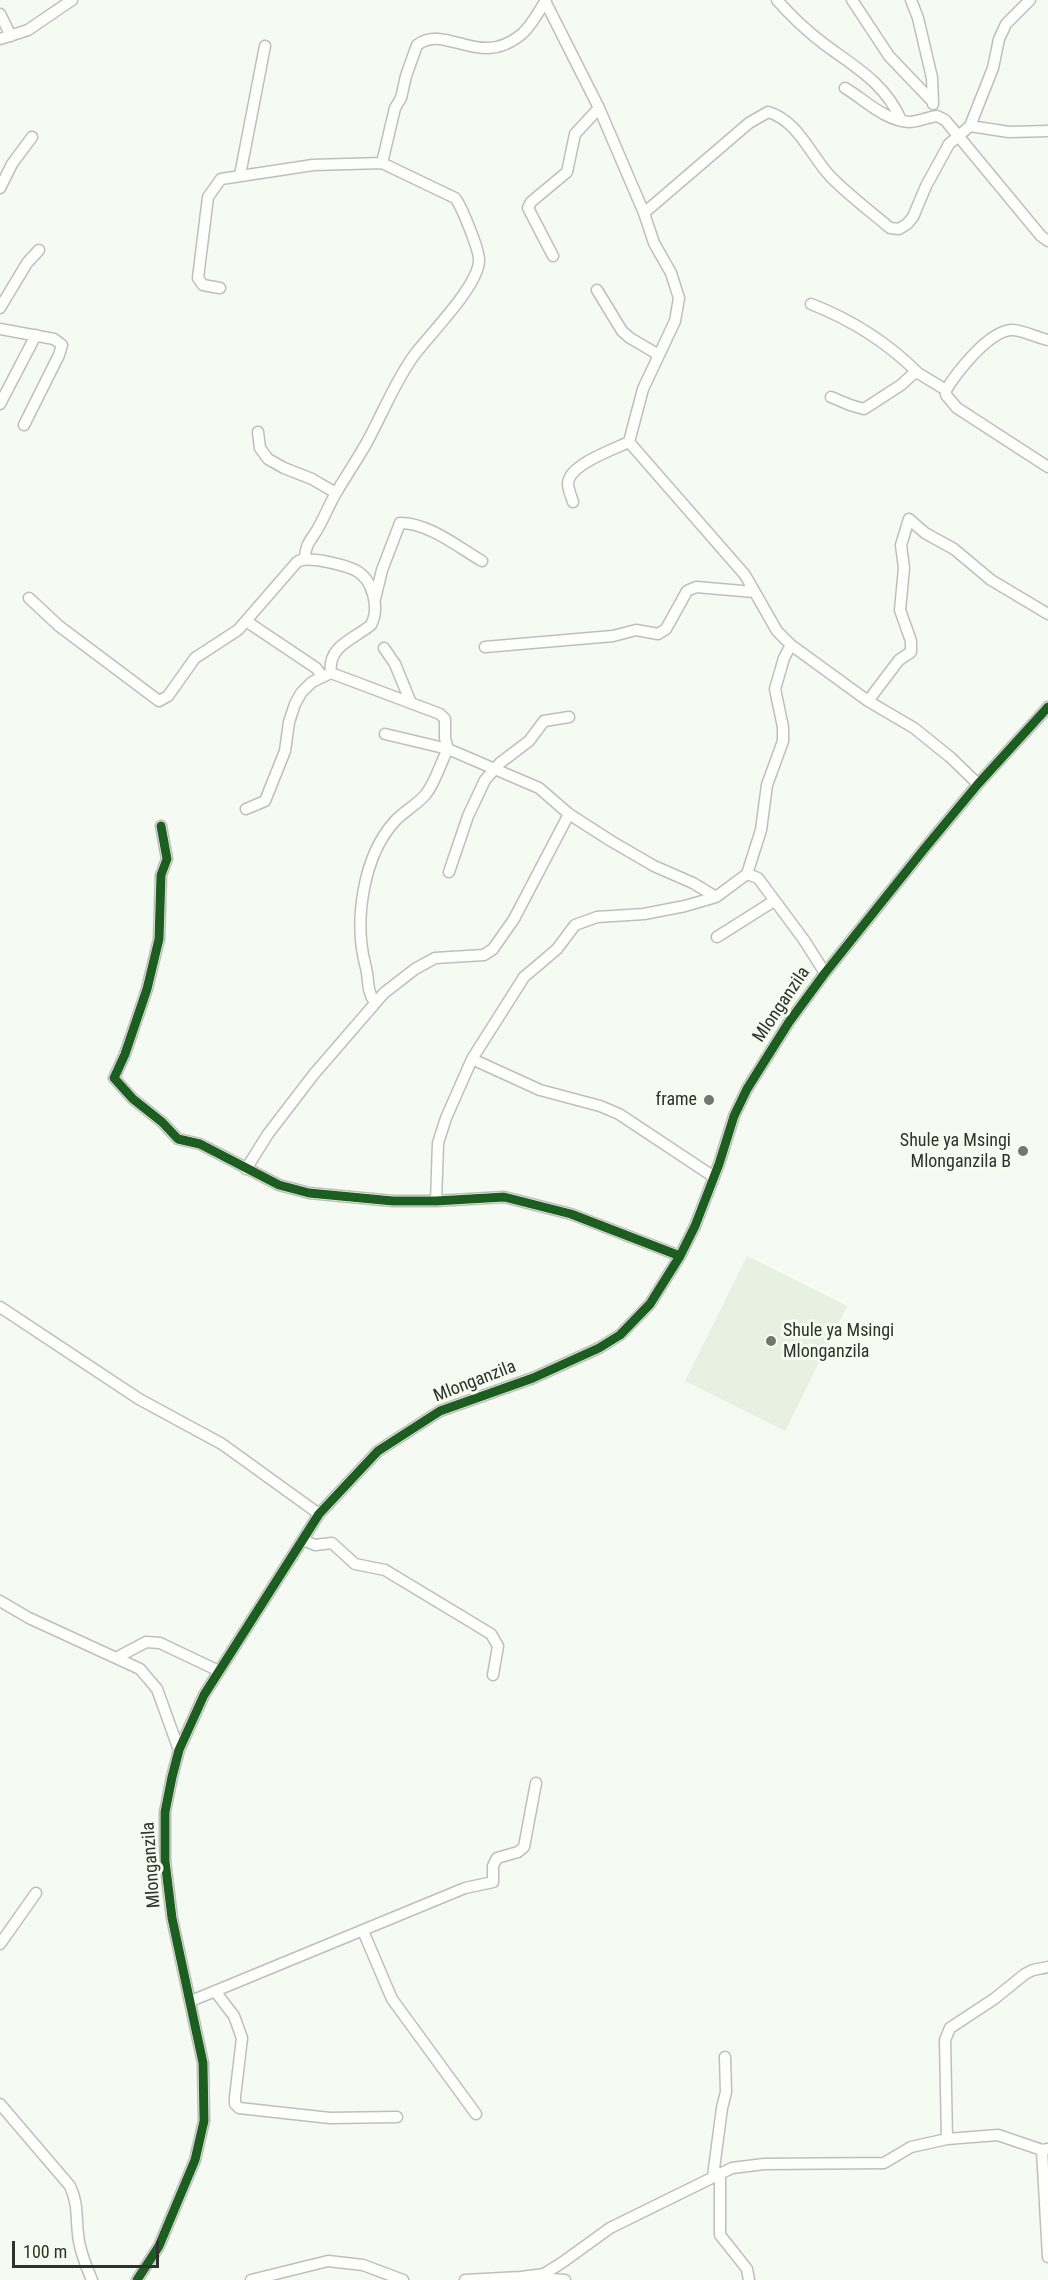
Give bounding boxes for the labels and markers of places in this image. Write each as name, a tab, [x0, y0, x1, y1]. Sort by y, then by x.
place label: frame	[656, 1089, 697, 1111]
marker: frame	[702, 1093, 716, 1107]
place label: Shule ya Msingi Mlonganzila B	[900, 1130, 1011, 1172]
marker: Shule ya Msingi Mlonganzila B	[1016, 1144, 1030, 1158]
place label: Shule ya Msingi Mlonganzila	[783, 1320, 894, 1362]
marker: Shule ya Msingi Mlonganzila	[764, 1334, 778, 1348]

